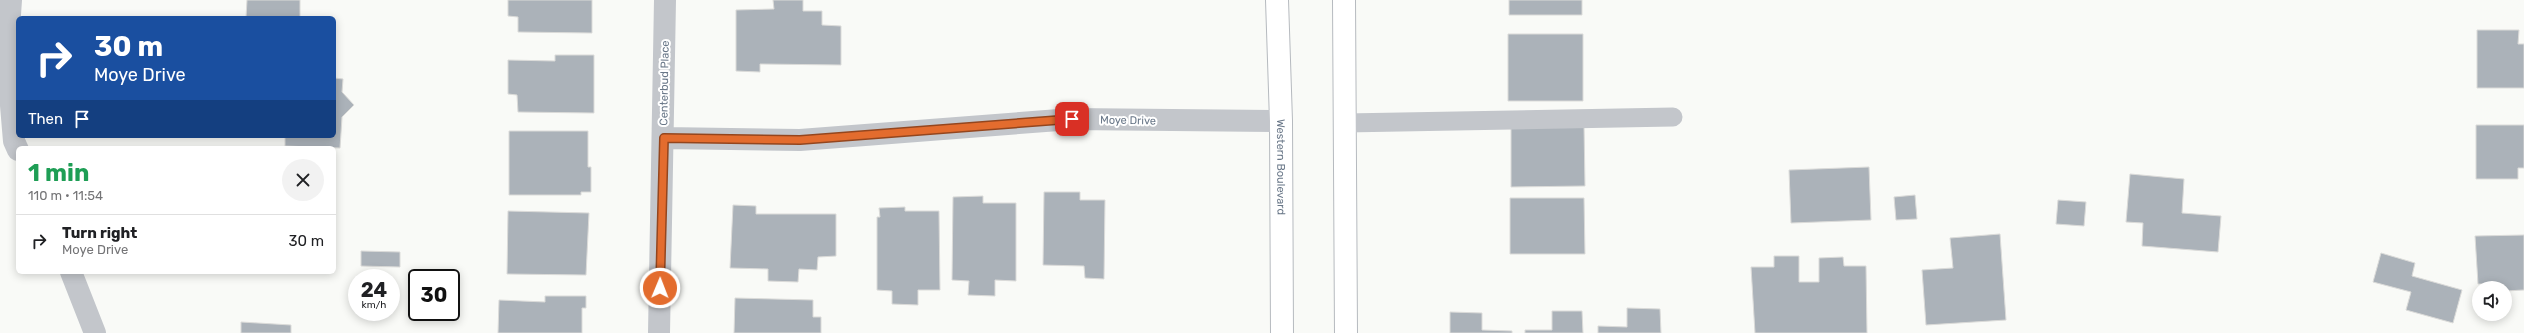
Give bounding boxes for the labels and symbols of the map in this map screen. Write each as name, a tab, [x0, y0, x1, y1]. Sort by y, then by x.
street label: Centerbud Place	[657, 40, 672, 126]
pin	[1055, 102, 1089, 136]
street label: Moye Drive	[1100, 114, 1156, 127]
street label: Western Boulevard	[1274, 119, 1287, 215]
position arrow	[639, 267, 681, 309]
speed limit sign: 30	[408, 269, 460, 321]

